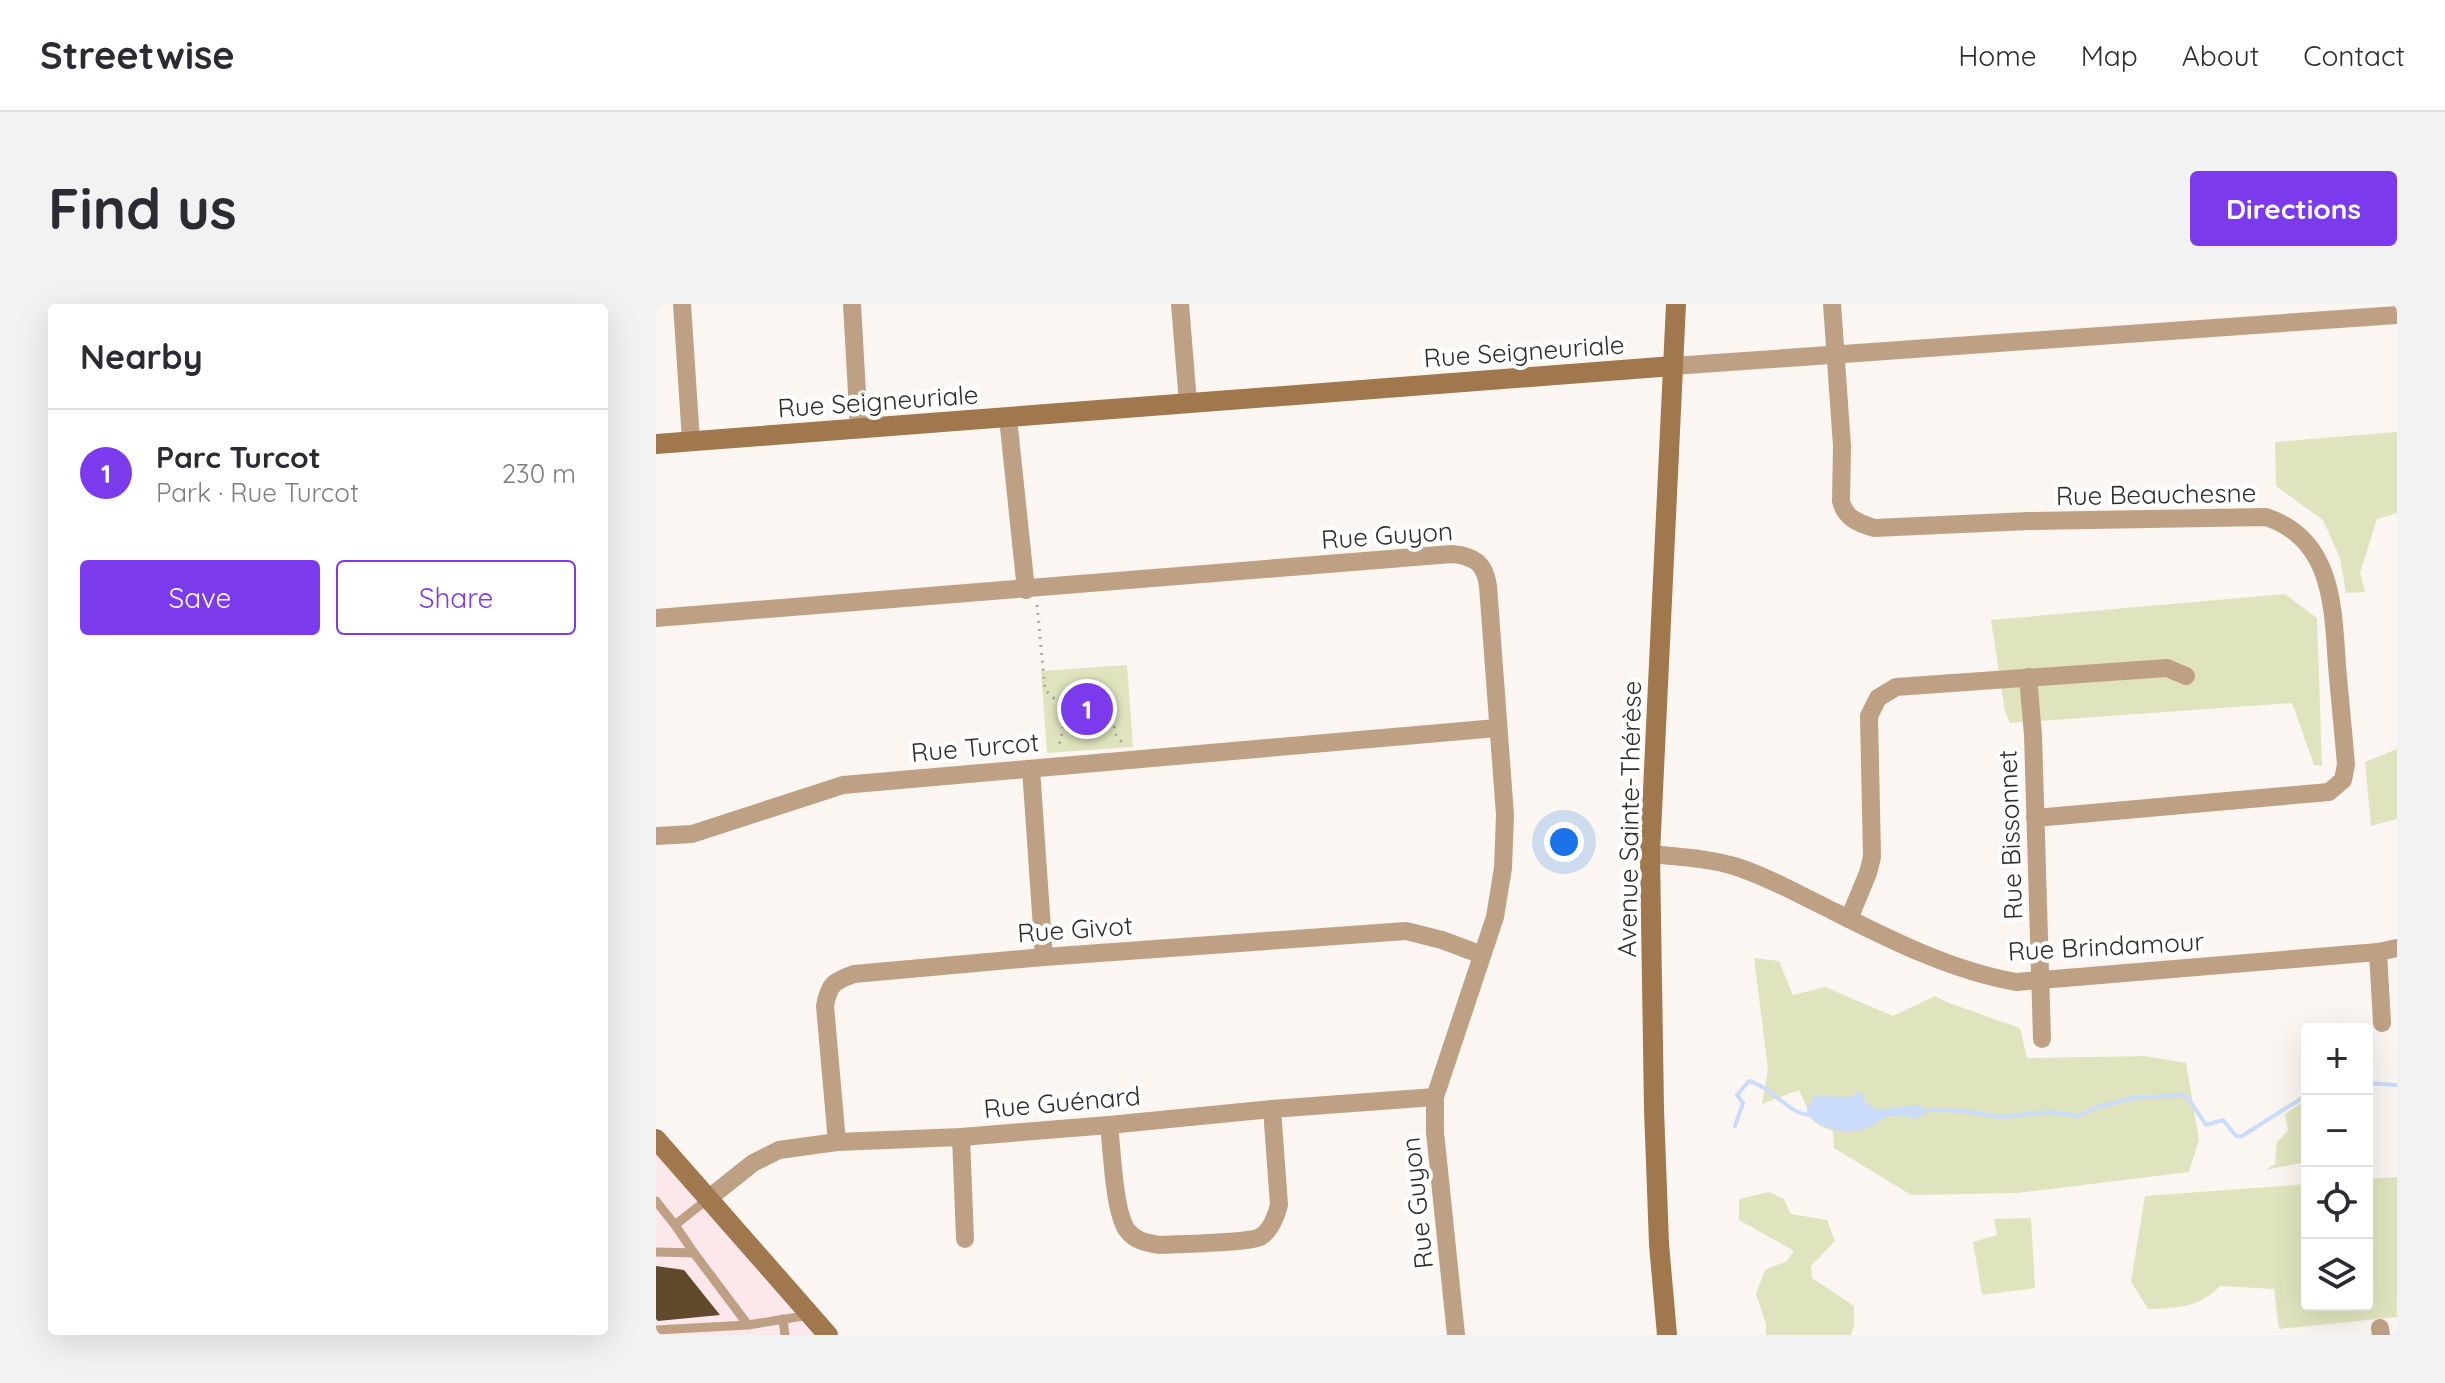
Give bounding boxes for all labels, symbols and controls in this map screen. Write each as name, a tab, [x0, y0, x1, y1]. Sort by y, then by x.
text: Streetwise	[40, 31, 235, 79]
text: Home	[1958, 38, 2037, 73]
text: Map	[2081, 38, 2138, 73]
text: About	[2182, 38, 2259, 73]
text: Contact	[2303, 38, 2405, 73]
button: Directions	[2190, 171, 2397, 246]
text: Find us	[48, 173, 237, 243]
street label: Rue Seigneuriale	[1423, 328, 1625, 374]
text: Nearby	[80, 335, 203, 378]
street label: Rue Seigneuriale	[777, 378, 979, 424]
text: Parc Turcot	[156, 438, 321, 476]
text: 1	[101, 457, 111, 490]
text: 230 m	[502, 457, 576, 490]
text: Park · Rue Turcot	[156, 476, 359, 509]
street label: Rue Beauchesne	[2055, 476, 2257, 512]
street label: Rue Guyon	[1320, 514, 1454, 556]
button: Save	[80, 560, 320, 635]
button: Share	[336, 560, 576, 635]
pin: 1	[1061, 679, 1113, 739]
street label: Avenue Sainte-Thérèse	[1610, 680, 1648, 958]
street label: Rue Turcot	[910, 725, 1040, 769]
street label: Rue Bissonnet	[1991, 750, 2029, 920]
your location	[1544, 822, 1584, 862]
street label: Rue Givot	[1016, 909, 1134, 949]
street label: Rue Brindamour	[2007, 924, 2205, 968]
map controls	[2301, 1023, 2373, 1311]
button: +	[2301, 1023, 2373, 1095]
street label: Rue Guénard	[982, 1079, 1142, 1125]
button: −	[2301, 1095, 2373, 1167]
street label: Rue Guyon	[1394, 1136, 1440, 1270]
button: locate	[2301, 1167, 2373, 1239]
button: layers	[2301, 1239, 2373, 1311]

